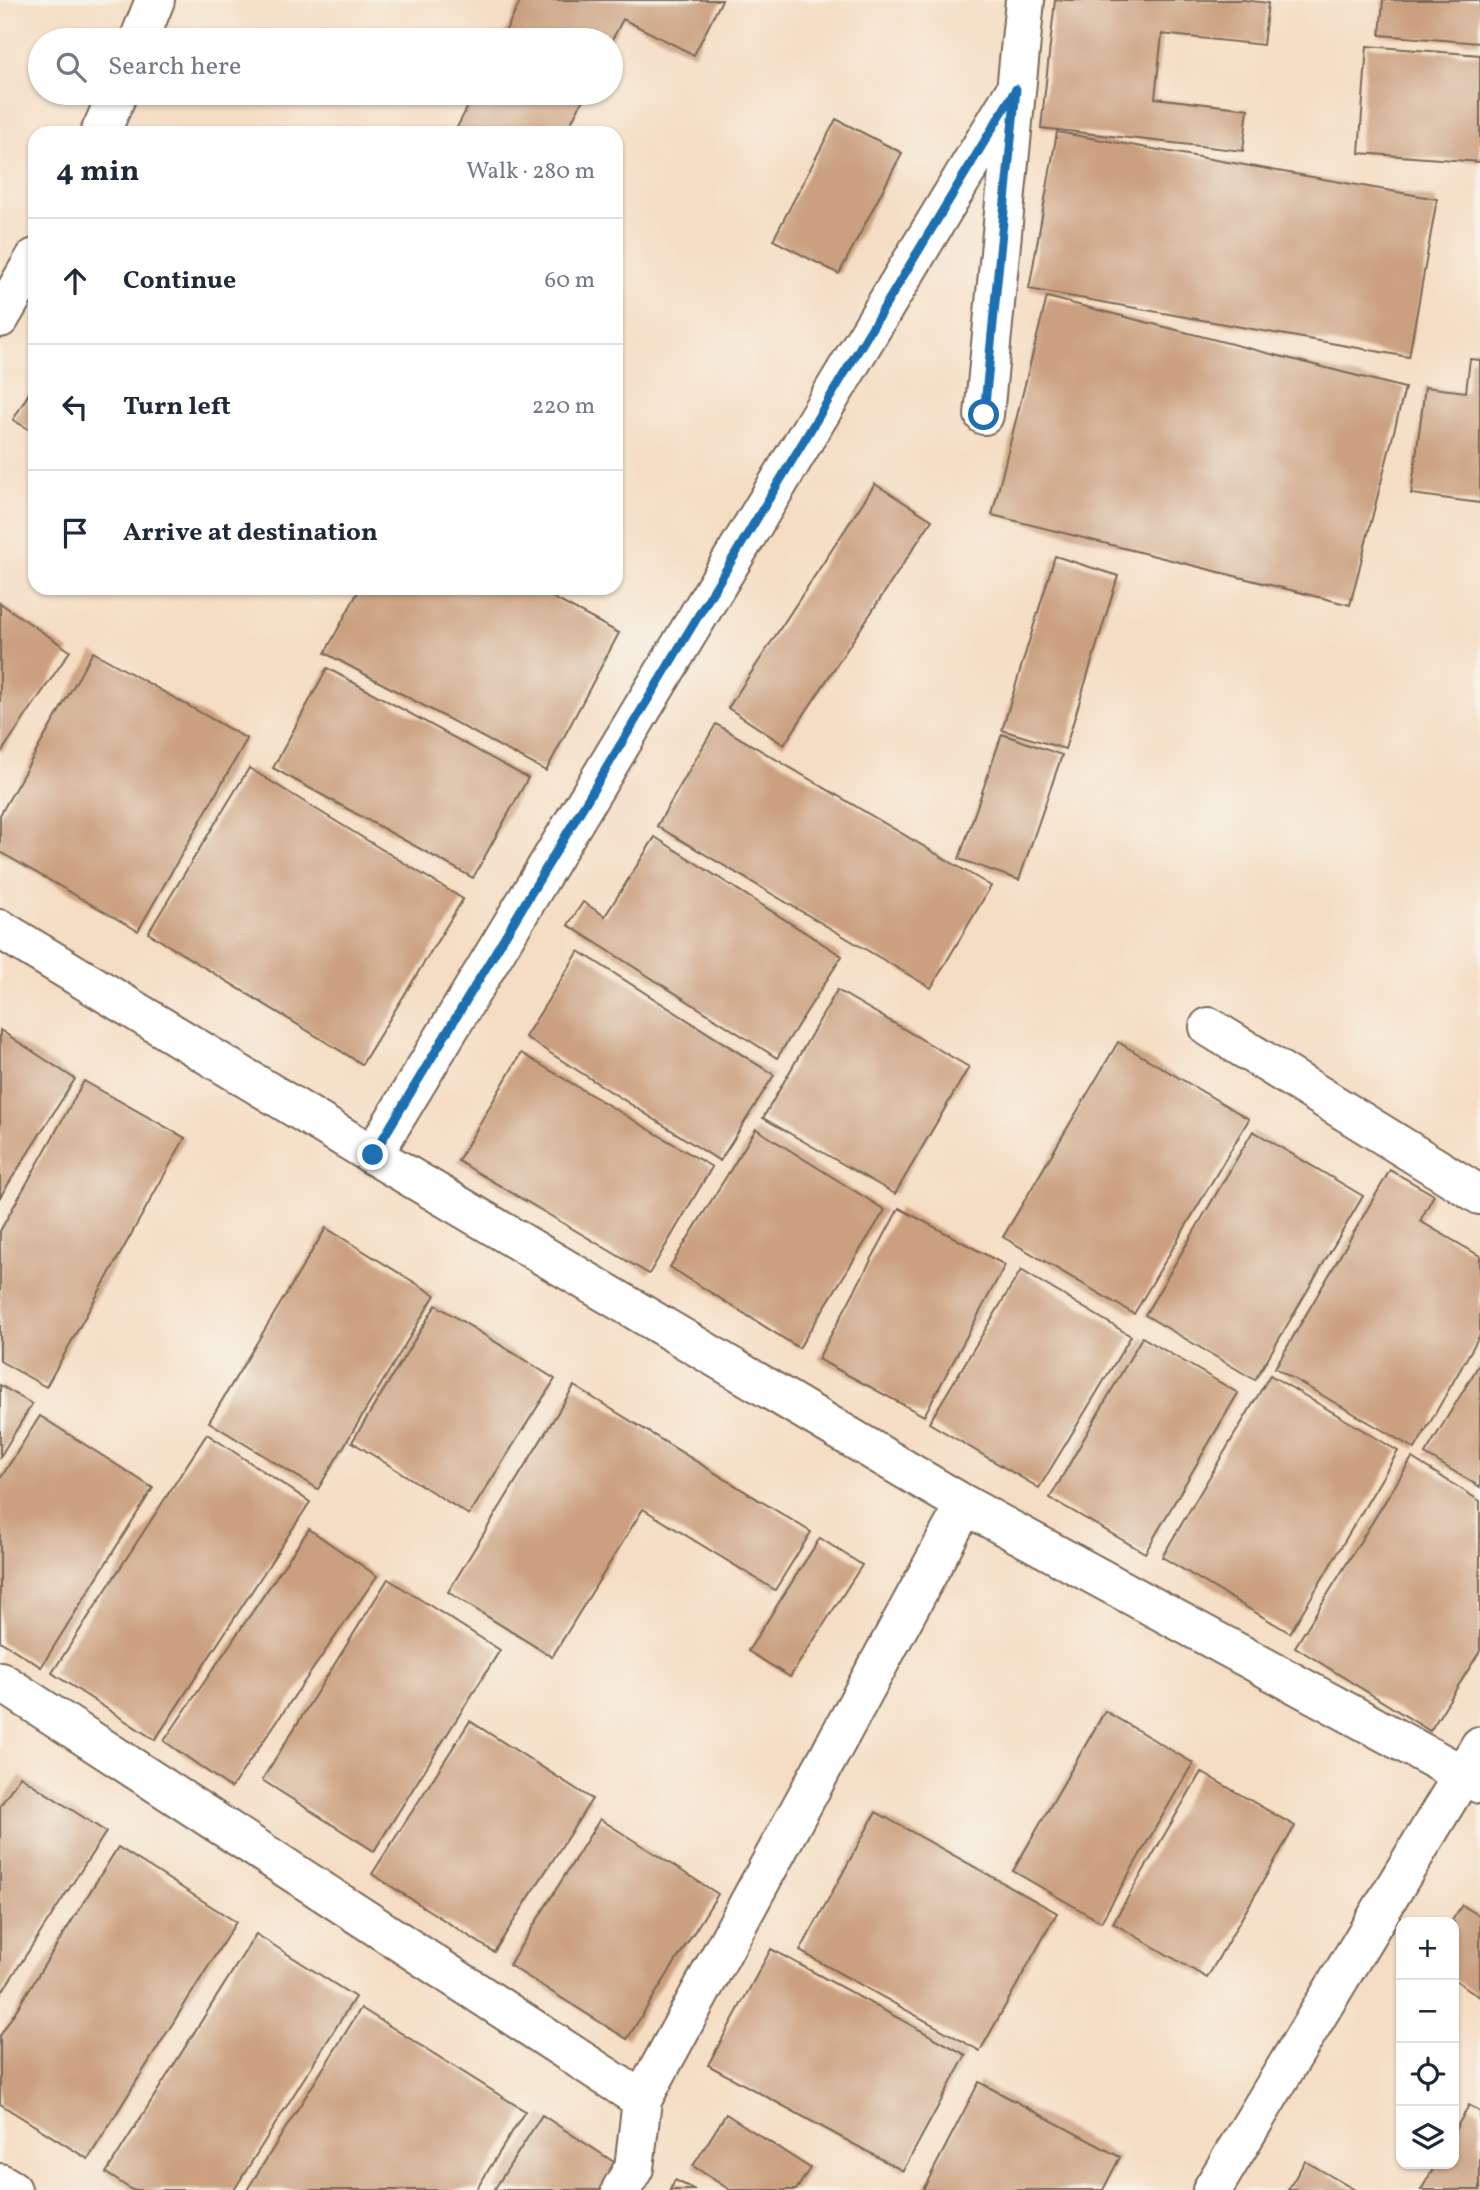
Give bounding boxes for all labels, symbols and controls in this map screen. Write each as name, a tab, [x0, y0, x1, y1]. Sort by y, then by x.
search box	[28, 28, 623, 105]
icon: search	[52, 48, 90, 86]
text: Search here	[108, 49, 241, 85]
text: 4 min	[56, 151, 140, 193]
text: Walk · 280 m	[466, 156, 595, 188]
icon: ahead	[56, 262, 94, 300]
text: Continue	[123, 263, 236, 299]
text: 60 m	[545, 265, 595, 297]
icon: left	[56, 388, 94, 426]
text: Turn left	[123, 389, 231, 425]
text: 220 m	[532, 391, 595, 423]
route start	[968, 399, 999, 430]
icon: arrive	[56, 514, 94, 552]
text: Arrive at destination	[123, 515, 378, 551]
route end	[357, 1139, 388, 1170]
map controls	[1396, 1917, 1459, 2169]
button: +	[1396, 1917, 1459, 1980]
button: −	[1396, 1980, 1459, 2043]
button: locate	[1396, 2043, 1459, 2106]
button: layers	[1396, 2106, 1459, 2169]

